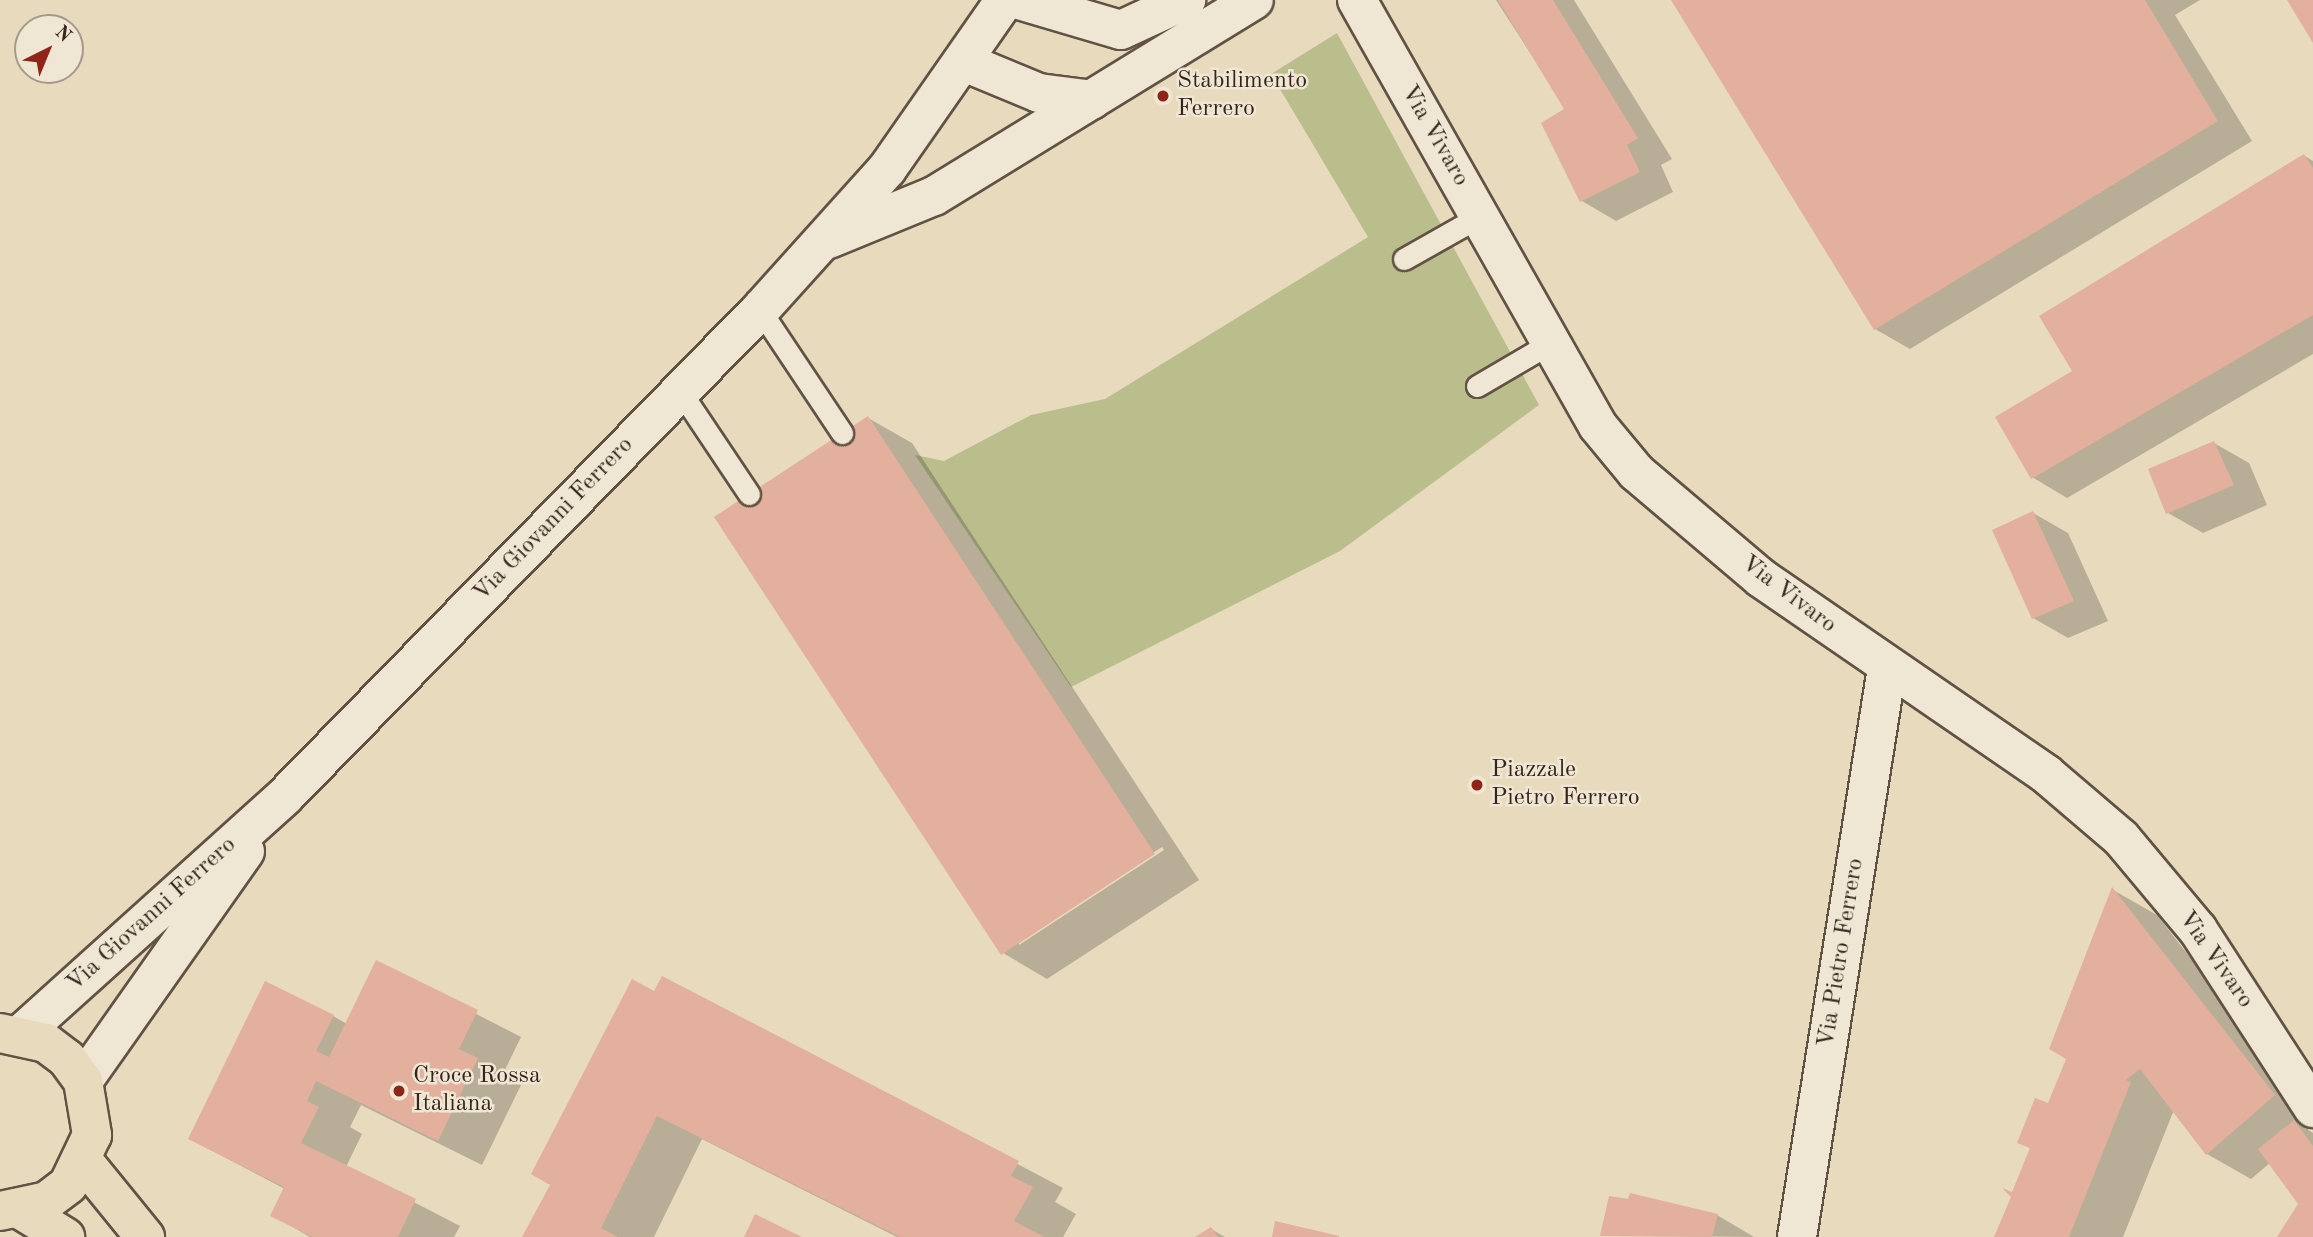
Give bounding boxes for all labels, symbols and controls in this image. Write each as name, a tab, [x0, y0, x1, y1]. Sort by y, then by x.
north arrow	[14, 14, 84, 84]
text: N	[51, 23, 74, 47]
place label: Stabilimento Ferrero	[1177, 68, 1307, 124]
street label: Via Vivaro	[1394, 80, 1474, 192]
marker: Stabilimento Ferrero	[1155, 88, 1171, 104]
street label: Via Giovanni Ferrero	[468, 432, 640, 608]
street label: Via Vivaro	[1735, 550, 1841, 640]
place label: Piazzale Pietro Ferrero	[1491, 757, 1640, 813]
marker: Piazzale Pietro Ferrero	[1469, 777, 1485, 793]
street label: Via Giovanni Ferrero	[61, 831, 243, 999]
street label: Via Pietro Ferrero	[1813, 856, 1871, 1050]
street label: Via Vivaro	[2171, 906, 2259, 1014]
place label: Croce Rossa Italiana	[413, 1063, 541, 1119]
marker: Croce Rossa Italiana	[391, 1083, 407, 1099]

